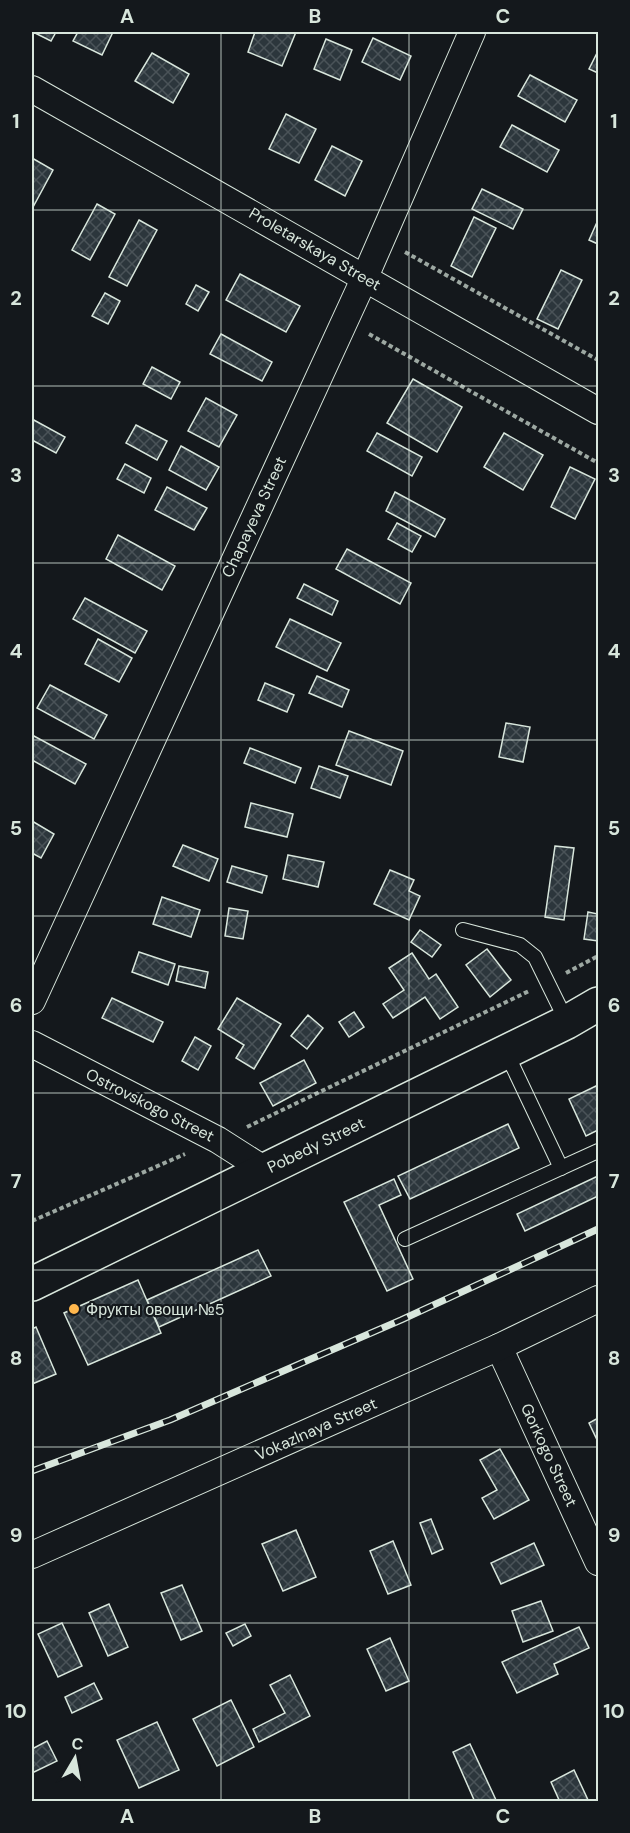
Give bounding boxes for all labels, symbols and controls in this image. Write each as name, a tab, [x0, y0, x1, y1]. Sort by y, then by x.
text: A	[120, 3, 134, 29]
text: B	[309, 3, 321, 29]
text: C	[496, 3, 510, 29]
text: 1	[12, 108, 20, 134]
text: 1	[610, 108, 618, 134]
street label: Proletarskaya Street	[245, 203, 385, 295]
text: 2	[10, 285, 22, 311]
text: 2	[608, 285, 620, 311]
street label: Chapayeva Street	[217, 453, 291, 581]
text: 3	[10, 462, 22, 488]
text: 3	[608, 462, 620, 488]
text: 4	[10, 638, 23, 664]
text: 4	[608, 638, 621, 664]
text: 5	[10, 815, 22, 841]
text: 5	[608, 815, 620, 841]
text: 6	[10, 992, 22, 1018]
text: 6	[608, 992, 620, 1018]
street label: Ostrovskogo Street	[82, 1064, 218, 1146]
street label: Pobedy Street	[264, 1112, 368, 1178]
text: 7	[11, 1168, 22, 1194]
text: 7	[609, 1168, 620, 1194]
place label: Фрукты овощи №5	[86, 1299, 225, 1320]
marker: Фрукты овощи №5	[67, 1302, 81, 1316]
text: 8	[10, 1345, 22, 1371]
text: 8	[608, 1345, 620, 1371]
street label: Vokazlnaya Street	[252, 1393, 380, 1465]
street label: Gorkogo Street	[516, 1400, 582, 1510]
text: 9	[10, 1522, 22, 1548]
text: 9	[608, 1522, 620, 1548]
text: 10	[5, 1698, 27, 1724]
text: 10	[603, 1698, 625, 1724]
north arrow	[45, 1728, 105, 1788]
text: С	[70, 1732, 85, 1755]
text: A	[120, 1803, 134, 1829]
text: B	[309, 1803, 321, 1829]
text: C	[496, 1803, 510, 1829]

